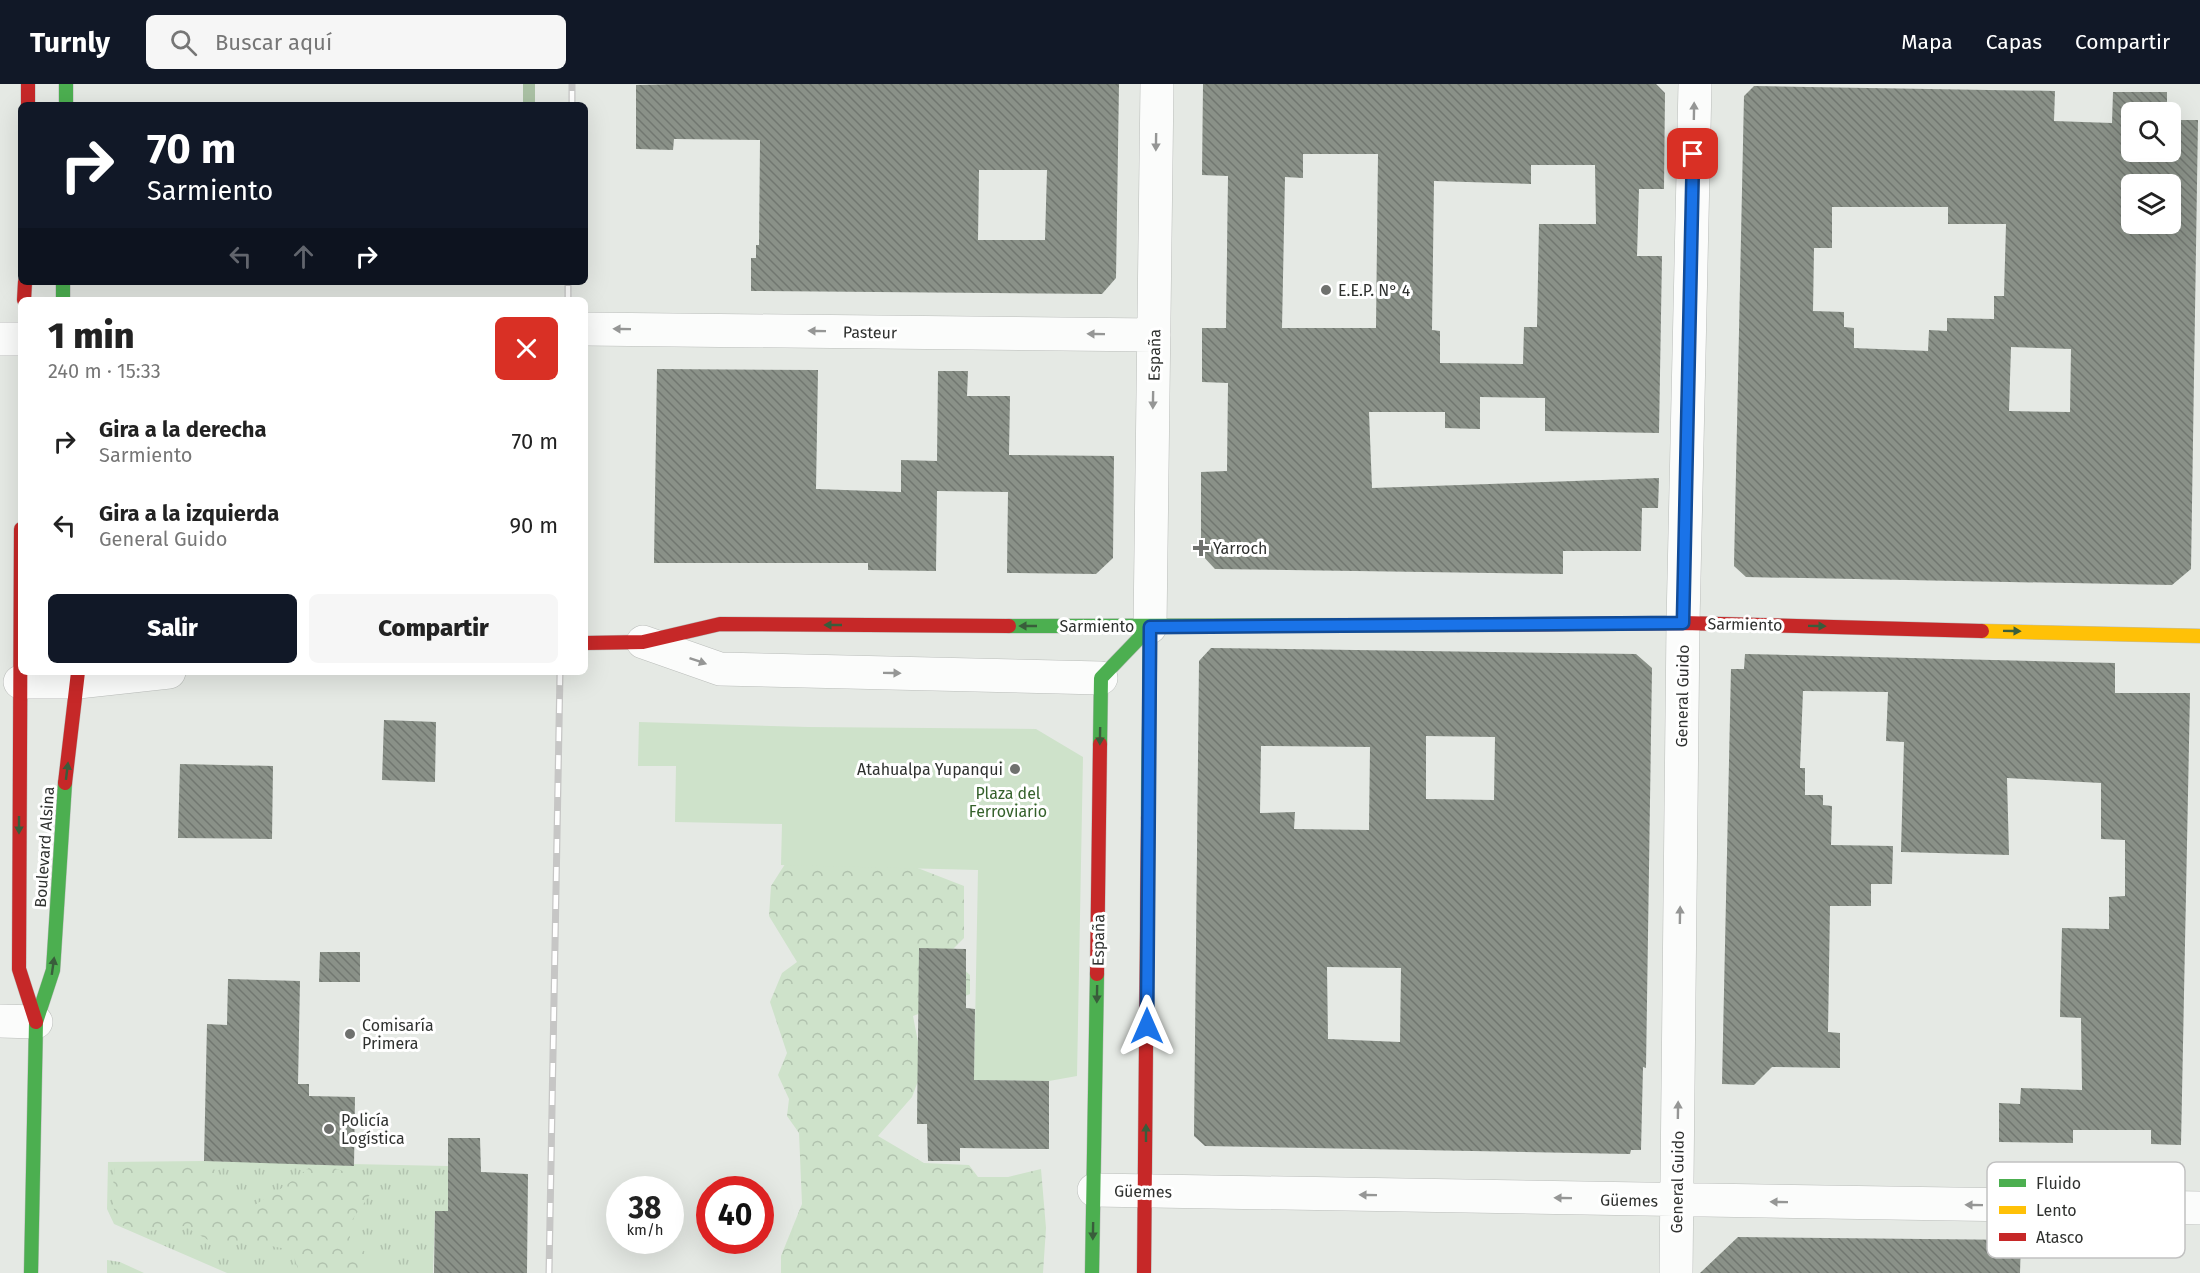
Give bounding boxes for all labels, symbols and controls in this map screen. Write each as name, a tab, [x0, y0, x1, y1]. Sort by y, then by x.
search box	[146, 15, 566, 69]
text: Turnly	[30, 26, 110, 59]
icon: search	[167, 26, 200, 59]
text: Buscar aquí	[215, 29, 332, 56]
text: Mapa	[1901, 29, 1953, 55]
text: Capas	[1986, 29, 2042, 55]
text: Compartir	[2075, 29, 2170, 55]
one-way arrow	[1690, 101, 1699, 120]
map controls	[2121, 102, 2181, 234]
button: search	[2121, 102, 2181, 162]
text: 70 m	[147, 124, 236, 174]
icon: right	[48, 126, 126, 204]
pin	[1667, 128, 1718, 179]
one-way arrow	[1151, 133, 1161, 152]
icon: arrive	[1676, 137, 1709, 170]
button: layers	[2121, 174, 2181, 234]
text: Sarmiento	[147, 175, 273, 207]
icon: left	[224, 240, 257, 273]
icon: ahead	[287, 240, 320, 273]
icon: right	[350, 240, 383, 273]
place label: E.E.P. N° 4	[1338, 281, 1411, 300]
marker: E.E.P. N° 4	[1319, 283, 1333, 297]
text: 1 min	[48, 314, 134, 358]
button: close	[495, 317, 558, 380]
street label: Pasteur	[843, 323, 898, 342]
one-way arrow	[612, 324, 631, 334]
one-way arrow	[807, 326, 826, 336]
one-way arrow	[1086, 329, 1105, 339]
street label: España	[1145, 329, 1164, 381]
text: 240 m · 15:33	[48, 359, 161, 383]
one-way arrow	[1148, 391, 1158, 410]
text: Gira a la derecha	[99, 416, 267, 443]
icon: right	[48, 425, 81, 458]
text: 70 m	[512, 428, 558, 455]
text: Sarmiento	[99, 443, 193, 467]
text: Gira a la izquierda	[99, 500, 279, 527]
icon: left	[48, 509, 81, 542]
text: 90 m	[509, 512, 558, 539]
text: General Guido	[99, 527, 228, 551]
place label: Yarroch	[1213, 539, 1267, 558]
marker: Yarroch	[1194, 541, 1208, 555]
button: Salir	[48, 594, 297, 663]
button: Compartir	[309, 594, 558, 663]
street label: Sarmiento	[1707, 614, 1783, 635]
street label: Sarmiento	[1060, 617, 1134, 636]
one-way arrow	[824, 620, 843, 630]
one-way arrow	[1019, 621, 1038, 631]
one-way arrow	[1808, 621, 1827, 631]
one-way arrow	[2003, 626, 2022, 636]
street label: General Guido	[1672, 644, 1693, 748]
one-way arrow	[689, 657, 707, 667]
one-way arrow	[882, 668, 901, 678]
one-way arrow	[1096, 727, 1105, 746]
place label: Atahualpa Yupanqui	[857, 760, 1003, 779]
one-way arrow	[62, 762, 71, 781]
marker: Atahualpa Yupanqui	[1008, 762, 1022, 776]
park label: Plaza del Ferroviario	[969, 784, 1047, 821]
street label: Boulevard Alsina	[31, 786, 58, 908]
one-way arrow	[14, 815, 24, 834]
one-way arrow	[1675, 905, 1685, 924]
street label: España	[1089, 914, 1108, 966]
one-way arrow	[48, 956, 57, 975]
one-way arrow	[1092, 985, 1102, 1004]
position arrow	[1115, 994, 1179, 1058]
place label: Comisaría Primera	[362, 1016, 434, 1053]
marker: Comisaría Primera	[343, 1027, 357, 1041]
one-way arrow	[1673, 1100, 1683, 1119]
place label: Policía Logística	[341, 1111, 405, 1148]
marker: Policía Logística	[322, 1122, 336, 1136]
one-way arrow	[1141, 1123, 1151, 1142]
street label: General Guido	[1667, 1130, 1688, 1234]
legend	[1987, 1162, 2185, 1258]
text: Fluido	[2036, 1174, 2081, 1193]
speed limit sign: 40	[696, 1176, 774, 1254]
street label: Güemes	[1114, 1181, 1172, 1202]
text: 38	[628, 1190, 662, 1226]
one-way arrow	[1358, 1190, 1377, 1200]
street label: Güemes	[1600, 1190, 1658, 1211]
one-way arrow	[1553, 1194, 1572, 1203]
one-way arrow	[1769, 1197, 1788, 1207]
one-way arrow	[1964, 1200, 1983, 1210]
text: Lento	[2036, 1201, 2077, 1220]
text: km/h	[626, 1221, 664, 1239]
one-way arrow	[1088, 1222, 1098, 1241]
text: Atasco	[2036, 1228, 2084, 1247]

